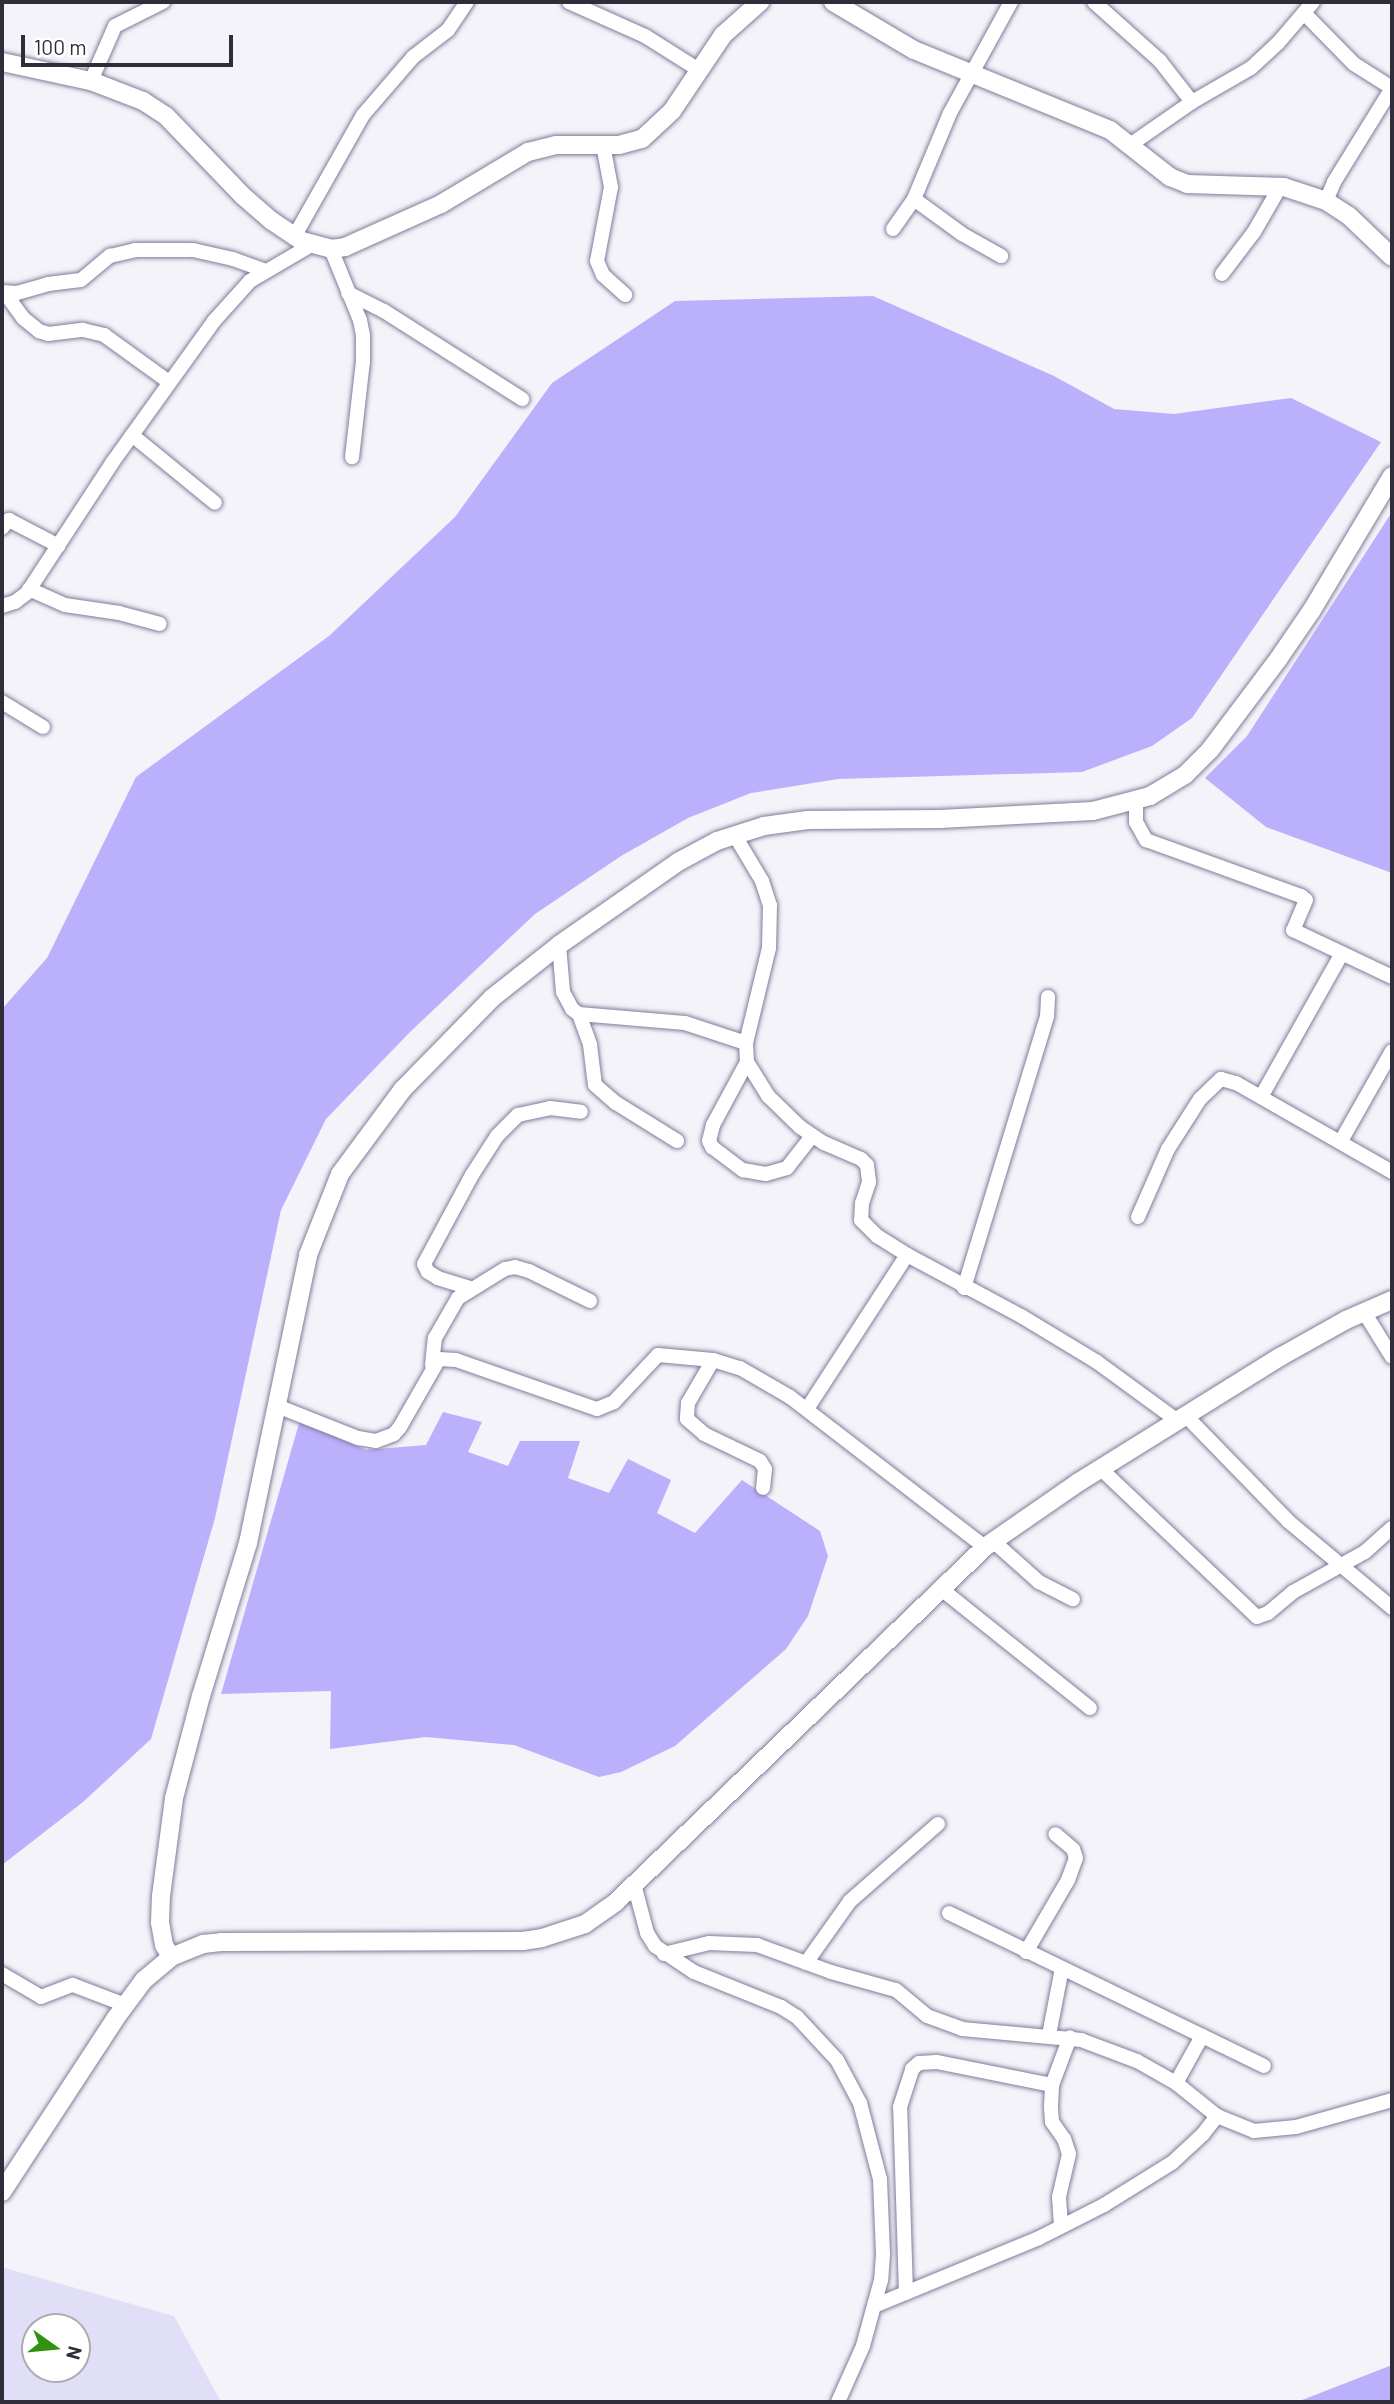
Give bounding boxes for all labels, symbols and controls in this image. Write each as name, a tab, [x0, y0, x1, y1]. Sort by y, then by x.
scale bar	[24, 21, 236, 65]
text: 100 m	[34, 34, 87, 59]
north arrow	[21, 2313, 91, 2383]
text: N	[62, 2344, 88, 2362]

